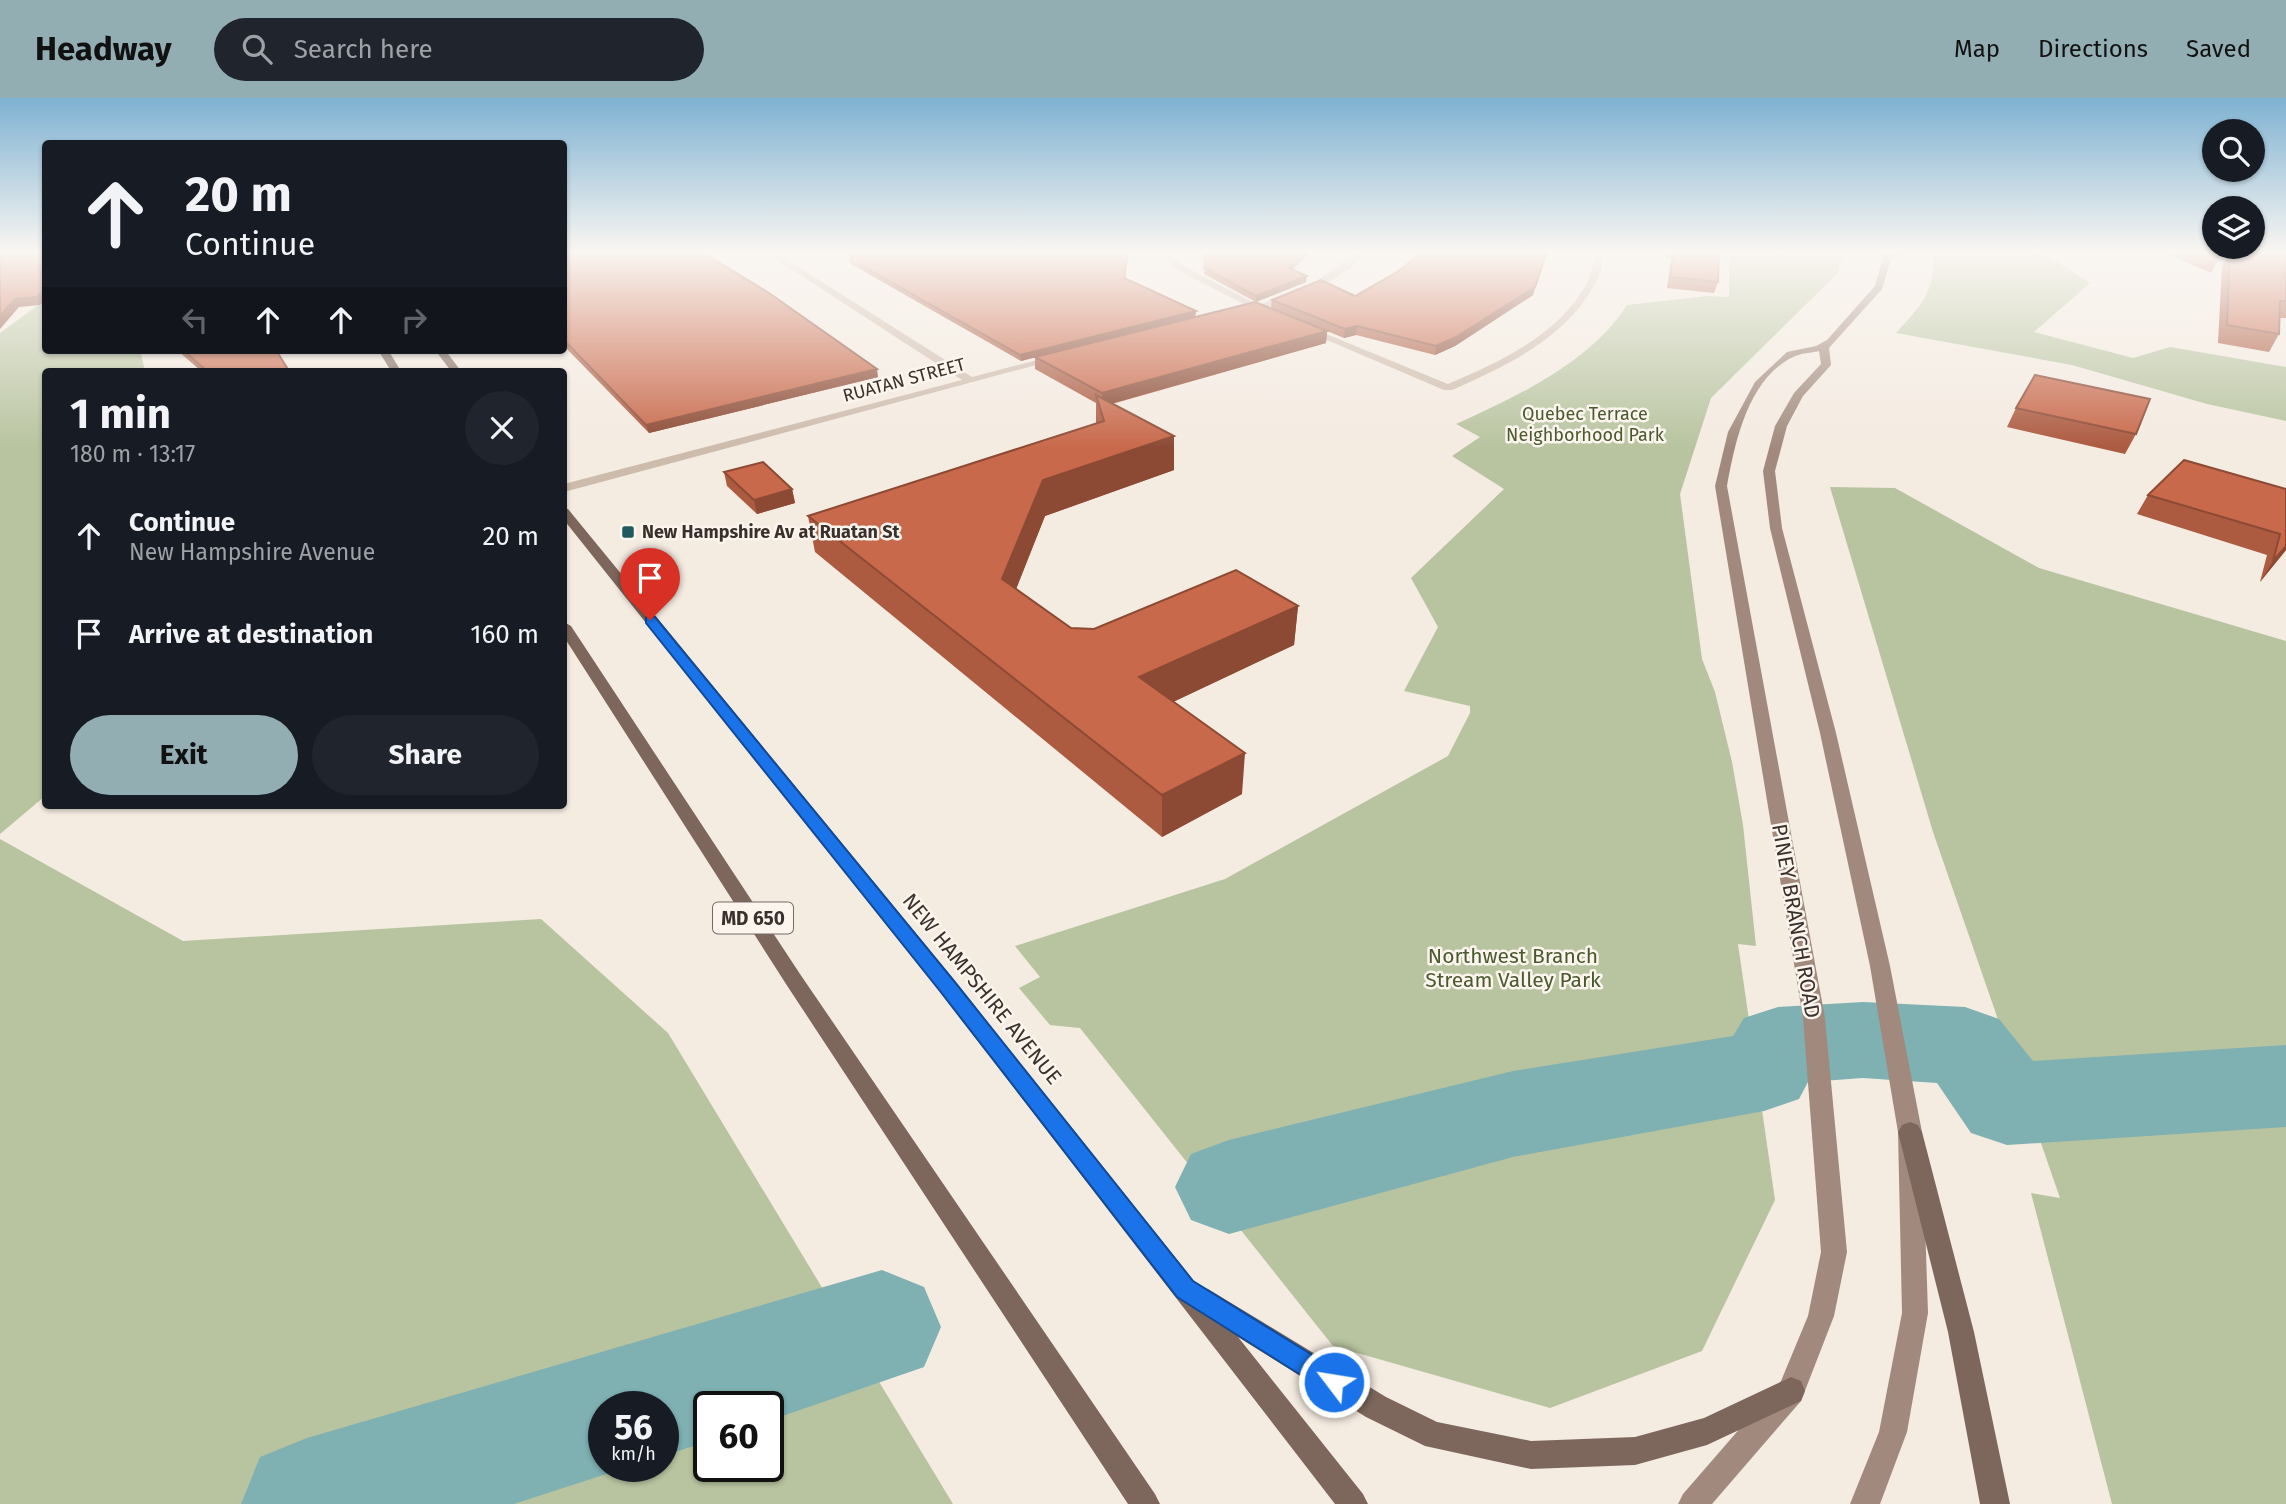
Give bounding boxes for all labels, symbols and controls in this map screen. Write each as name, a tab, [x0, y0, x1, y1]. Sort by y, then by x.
search box	[214, 18, 704, 81]
text: Headway	[35, 29, 172, 69]
icon: search	[238, 30, 276, 68]
text: Search here	[294, 34, 433, 65]
text: Map	[1954, 35, 2000, 63]
text: Directions	[2038, 35, 2148, 63]
text: Saved	[2186, 35, 2251, 63]
map controls	[2202, 119, 2265, 259]
button: search	[2202, 119, 2265, 182]
text: 20 m	[185, 165, 292, 224]
icon: ahead	[70, 168, 161, 259]
button: layers	[2202, 196, 2265, 259]
text: Continue	[185, 225, 315, 263]
icon: left	[176, 301, 214, 339]
icon: ahead	[249, 301, 287, 339]
icon: ahead	[322, 301, 360, 339]
icon: right	[395, 301, 433, 339]
street label: RUATAN STREET	[840, 353, 968, 407]
text: 1 min	[70, 389, 171, 439]
button: close	[465, 391, 539, 465]
park label: Quebec Terrace Neighborhood Park	[1506, 403, 1665, 446]
text: 180 m · 13:17	[70, 440, 195, 468]
text: Continue	[129, 507, 235, 538]
icon: ahead	[70, 517, 108, 555]
text: 20 m	[482, 521, 539, 552]
place label: New Hampshire Av at Ruatan St	[642, 521, 900, 543]
marker: New Hampshire Av at Ruatan St	[620, 524, 636, 540]
text: New Hampshire Avenue	[129, 538, 375, 566]
pin	[620, 548, 680, 620]
icon: arrive	[631, 559, 669, 597]
icon: arrive	[70, 615, 108, 653]
text: Arrive at destination	[129, 619, 373, 650]
text: 160 m	[470, 619, 539, 650]
button: Exit	[70, 715, 298, 795]
button: Share	[312, 715, 539, 795]
street label: PINEY BRANCH ROAD	[1766, 822, 1826, 1020]
street label: NEW HAMPSHIRE AVENUE	[897, 888, 1067, 1090]
road number: MD 650	[713, 902, 793, 933]
park label: Northwest Branch Stream Valley Park	[1425, 943, 1601, 993]
position arrow	[1297, 1345, 1371, 1419]
speed limit sign: 60	[693, 1391, 784, 1482]
text: 56	[614, 1406, 653, 1448]
text: km/h	[611, 1443, 656, 1465]

